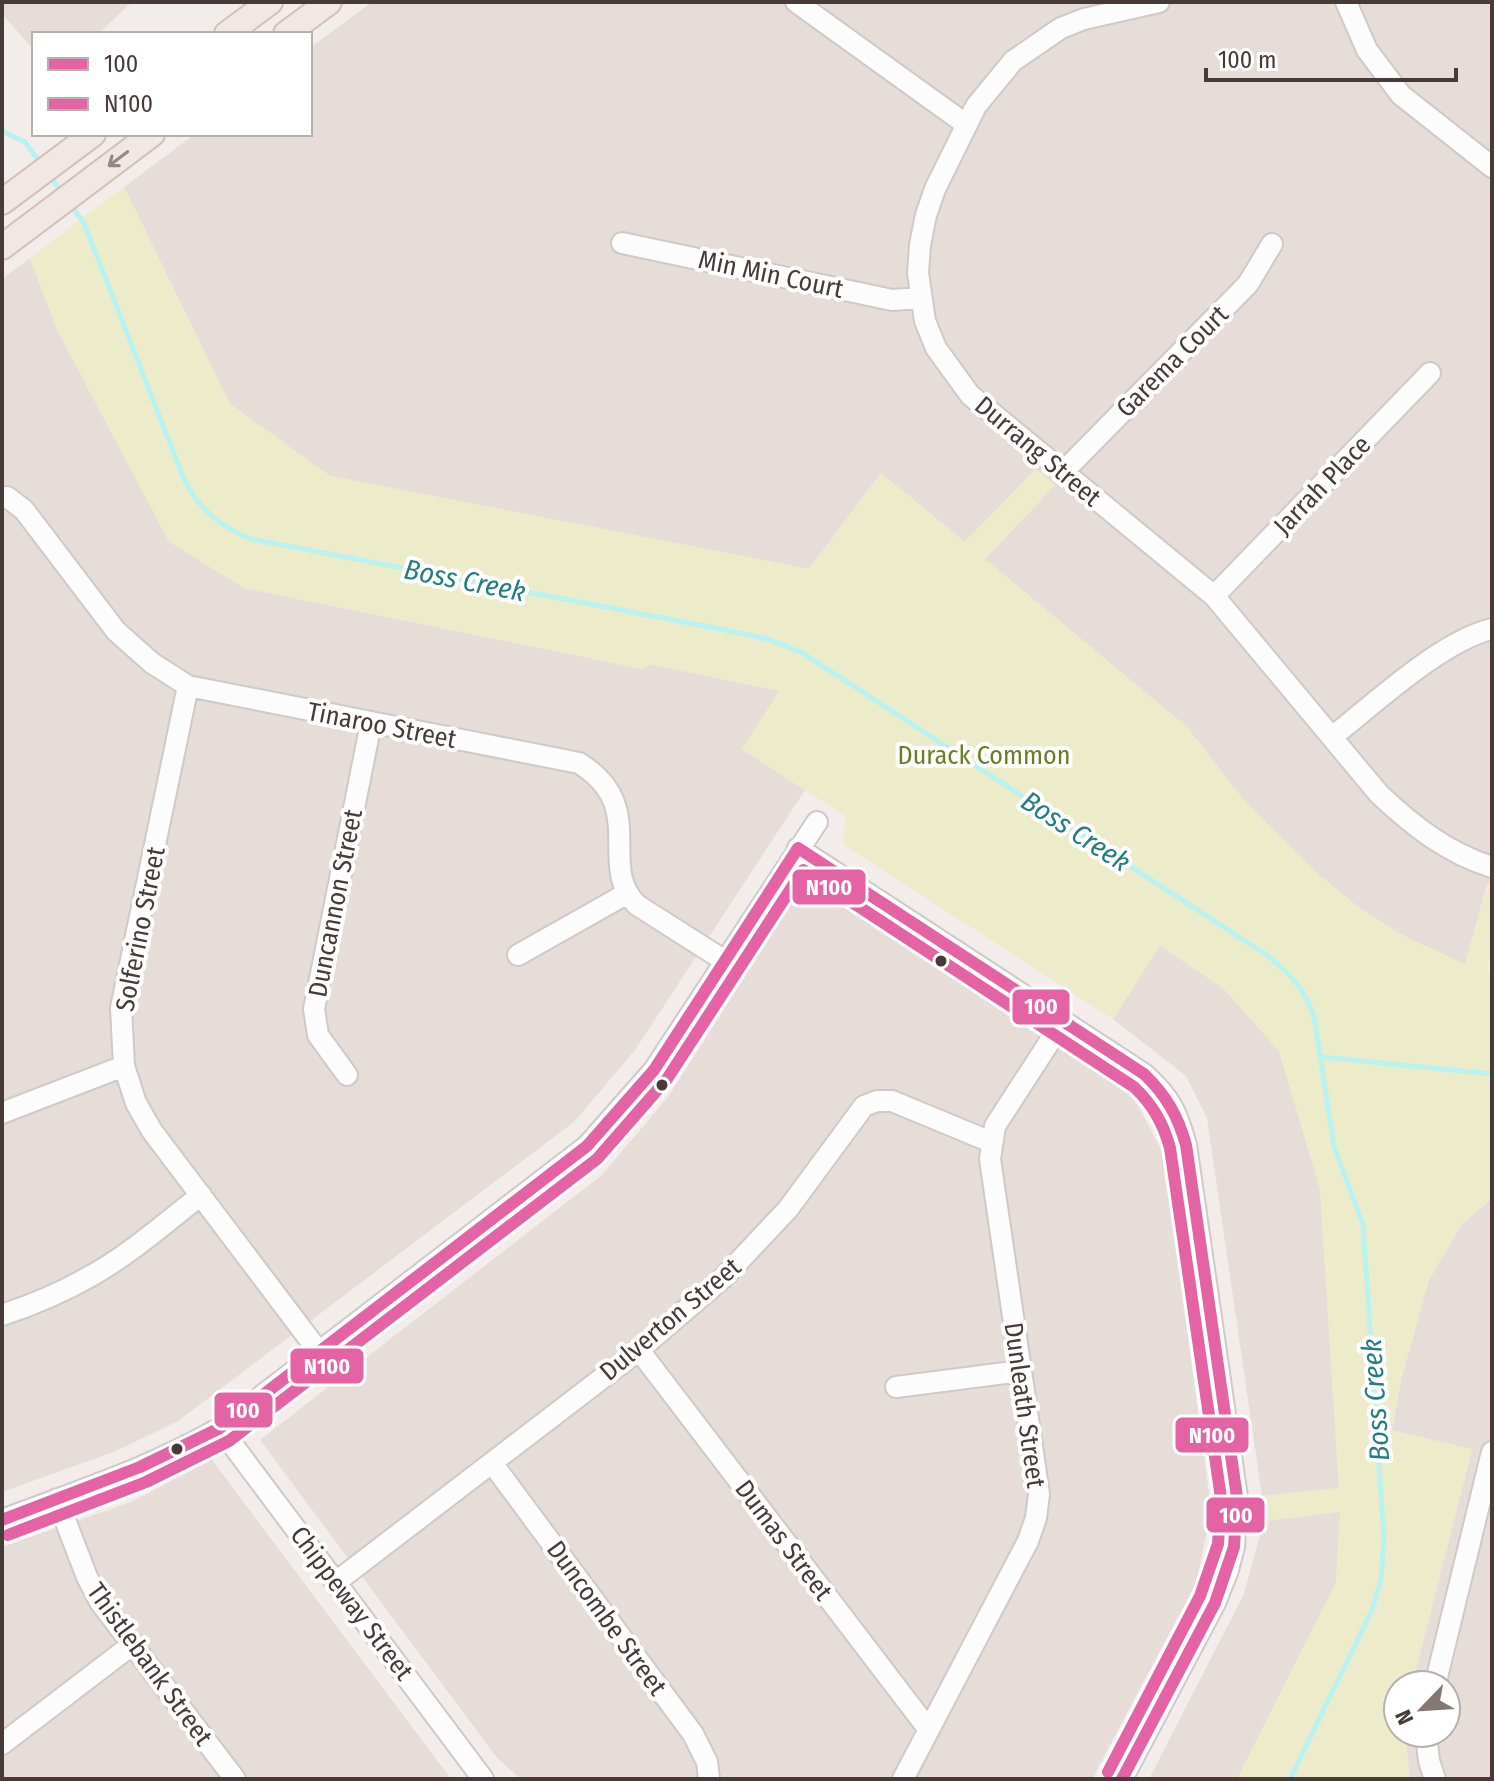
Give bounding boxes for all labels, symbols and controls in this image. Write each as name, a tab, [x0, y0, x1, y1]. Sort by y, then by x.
legend	[32, 32, 312, 136]
scale bar	[1206, 32, 1456, 82]
text: 100 m	[1218, 46, 1276, 74]
text: 100	[104, 50, 138, 78]
text: N100	[104, 90, 153, 118]
one-way arrow	[108, 151, 130, 167]
street label: Min Min Court	[696, 244, 847, 305]
street label: Garema Court	[1110, 299, 1235, 424]
street label: Durrang Street	[968, 390, 1107, 513]
street label: Jarrah Place	[1267, 429, 1377, 541]
water label: Boss Creek	[401, 553, 528, 608]
street label: Tinaroo Street	[305, 696, 459, 755]
park label: Durack Common	[898, 740, 1070, 771]
water label: Boss Creek	[1015, 784, 1136, 879]
street label: Duncannon Street	[302, 806, 369, 1000]
street label: Solferino Street	[109, 844, 172, 1014]
line badge: N100	[791, 868, 867, 906]
text: N100	[806, 874, 852, 901]
unlabelled marker	[933, 953, 949, 969]
line badge: 100	[1011, 988, 1071, 1026]
text: 100	[1024, 993, 1058, 1020]
unlabelled marker	[654, 1077, 670, 1093]
street label: Dulverton Street	[594, 1251, 747, 1387]
street label: Dunleath Street	[998, 1320, 1052, 1490]
water label: Boss Creek	[1355, 1337, 1396, 1462]
line badge: N100	[289, 1347, 365, 1385]
text: N100	[304, 1353, 350, 1380]
line badge: 100	[213, 1391, 274, 1429]
text: 100	[226, 1397, 260, 1424]
line badge: N100	[1174, 1416, 1250, 1454]
text: N100	[1189, 1422, 1235, 1449]
unlabelled marker	[169, 1441, 185, 1457]
street label: Dumas Street	[728, 1474, 839, 1607]
line badge: 100	[1205, 1496, 1266, 1534]
text: 100	[1219, 1502, 1253, 1529]
street label: Chippeway Street	[284, 1520, 420, 1687]
street label: Duncombe Street	[540, 1535, 673, 1702]
street label: Thistlebank Street	[80, 1577, 219, 1752]
north arrow	[1382, 1669, 1462, 1749]
text: N	[1389, 1706, 1419, 1729]

